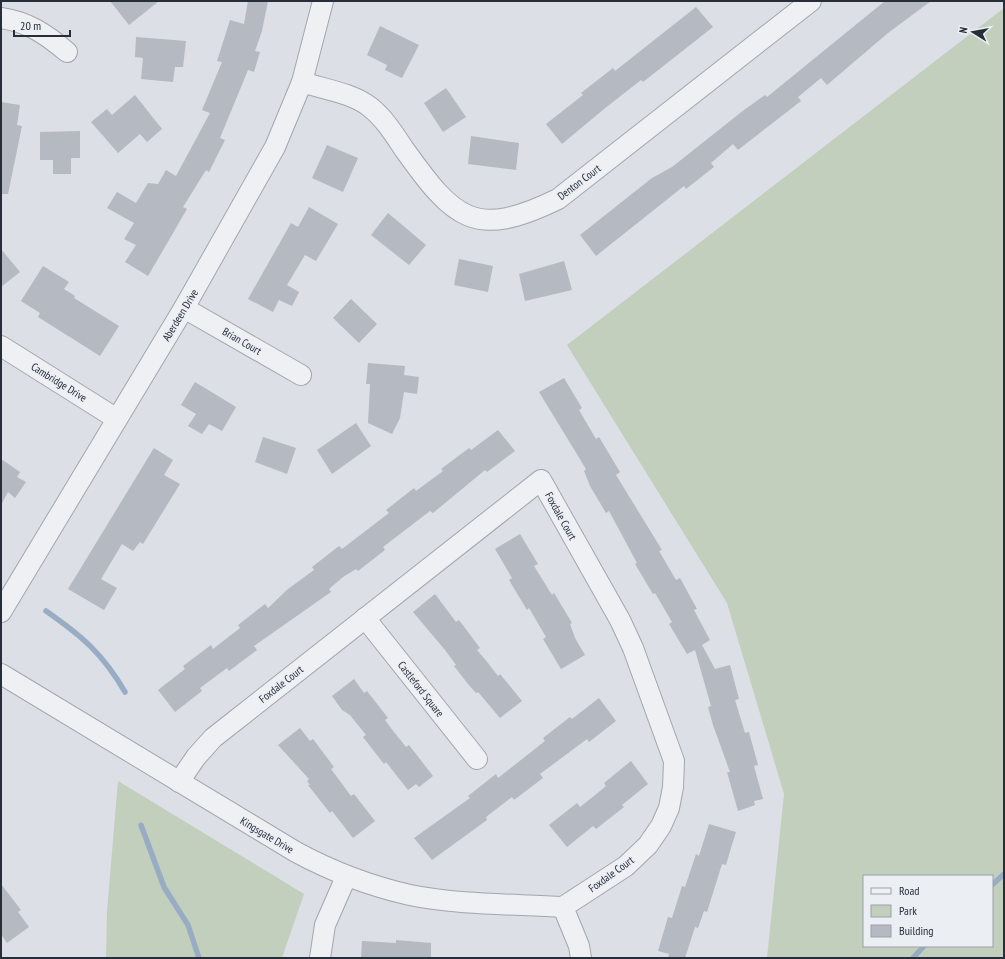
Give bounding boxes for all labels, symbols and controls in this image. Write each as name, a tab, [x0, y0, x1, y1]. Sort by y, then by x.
scale bar	[14, 12, 70, 38]
north arrow	[953, 12, 993, 52]
text: 20 m	[20, 18, 41, 33]
text: N	[956, 26, 971, 34]
street label: Denton Court	[555, 161, 603, 203]
street label: Aberdeen Drive	[159, 286, 201, 344]
street label: Brian Court	[220, 324, 264, 358]
street label: Cambridge Drive	[29, 359, 90, 405]
street label: Foxdale Court	[542, 490, 580, 542]
street label: Castleford Square	[395, 658, 447, 720]
street label: Foxdale Court	[256, 662, 306, 706]
street label: Kingsgate Drive	[238, 814, 297, 857]
street label: Foxdale Court	[586, 853, 636, 895]
legend	[863, 875, 993, 947]
text: Road	[899, 883, 919, 898]
text: Park	[899, 903, 917, 918]
text: Building	[899, 923, 934, 938]

